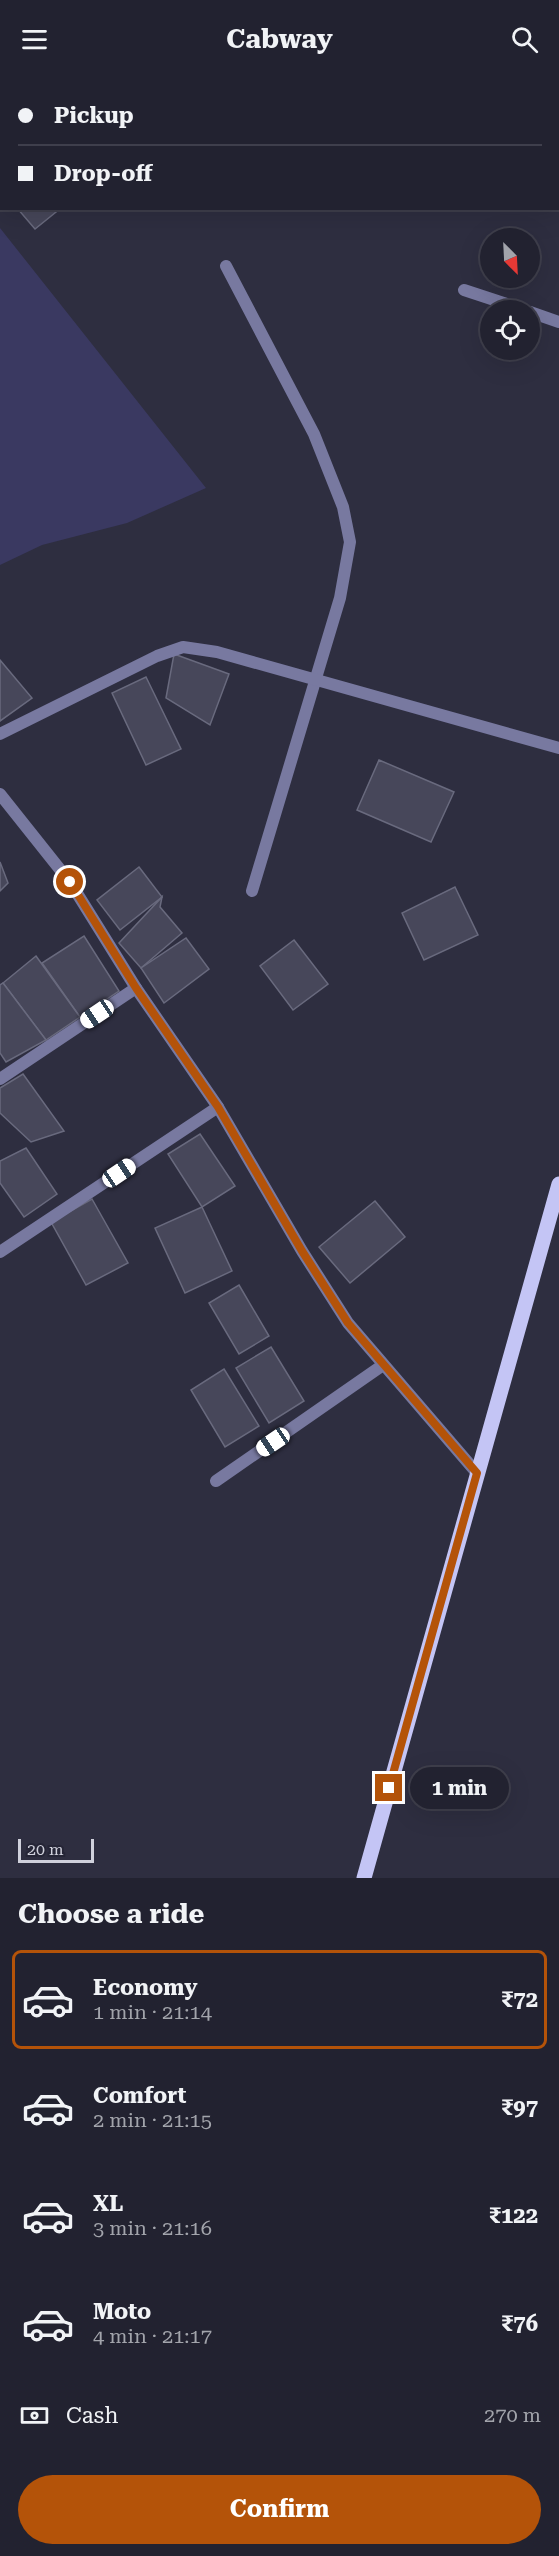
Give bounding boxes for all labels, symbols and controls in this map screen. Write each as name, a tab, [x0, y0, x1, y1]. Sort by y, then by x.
icon: menu	[18, 23, 51, 56]
text: Cabway	[226, 23, 333, 55]
icon: search	[508, 23, 541, 56]
text: Pickup	[54, 103, 134, 128]
text: Drop-off	[54, 161, 152, 186]
north arrow	[480, 228, 540, 288]
map controls	[480, 228, 540, 360]
button: locate	[480, 300, 540, 360]
route start	[56, 868, 83, 895]
car	[77, 996, 117, 1032]
car	[99, 1155, 139, 1191]
car	[253, 1424, 293, 1460]
callout: 1 min	[410, 1767, 509, 1809]
route end	[375, 1774, 402, 1801]
text: 1 min	[432, 1776, 487, 1800]
scale bar	[18, 1836, 94, 1864]
text: 20 m	[27, 1840, 64, 1859]
text: Choose a ride	[18, 1898, 204, 1930]
icon: car	[21, 1973, 75, 2027]
text: Economy	[93, 1975, 197, 2000]
text: ₹72	[501, 1987, 538, 2012]
text: 1 min · 21:14	[93, 2000, 212, 2024]
icon: car	[21, 2081, 75, 2135]
text: Comfort	[93, 2083, 186, 2108]
text: ₹97	[501, 2095, 538, 2120]
text: 2 min · 21:15	[93, 2108, 212, 2132]
icon: car	[21, 2189, 75, 2243]
text: XL	[93, 2191, 123, 2216]
text: ₹122	[489, 2203, 538, 2228]
text: 3 min · 21:16	[93, 2216, 212, 2240]
icon: car	[21, 2297, 75, 2351]
text: Moto	[93, 2299, 151, 2324]
text: ₹76	[501, 2311, 538, 2336]
text: 4 min · 21:17	[93, 2324, 212, 2348]
icon: cash	[18, 2399, 51, 2432]
text: Cash	[66, 2403, 118, 2428]
text: 270 m	[484, 2403, 541, 2427]
button: Confirm	[18, 2475, 541, 2544]

